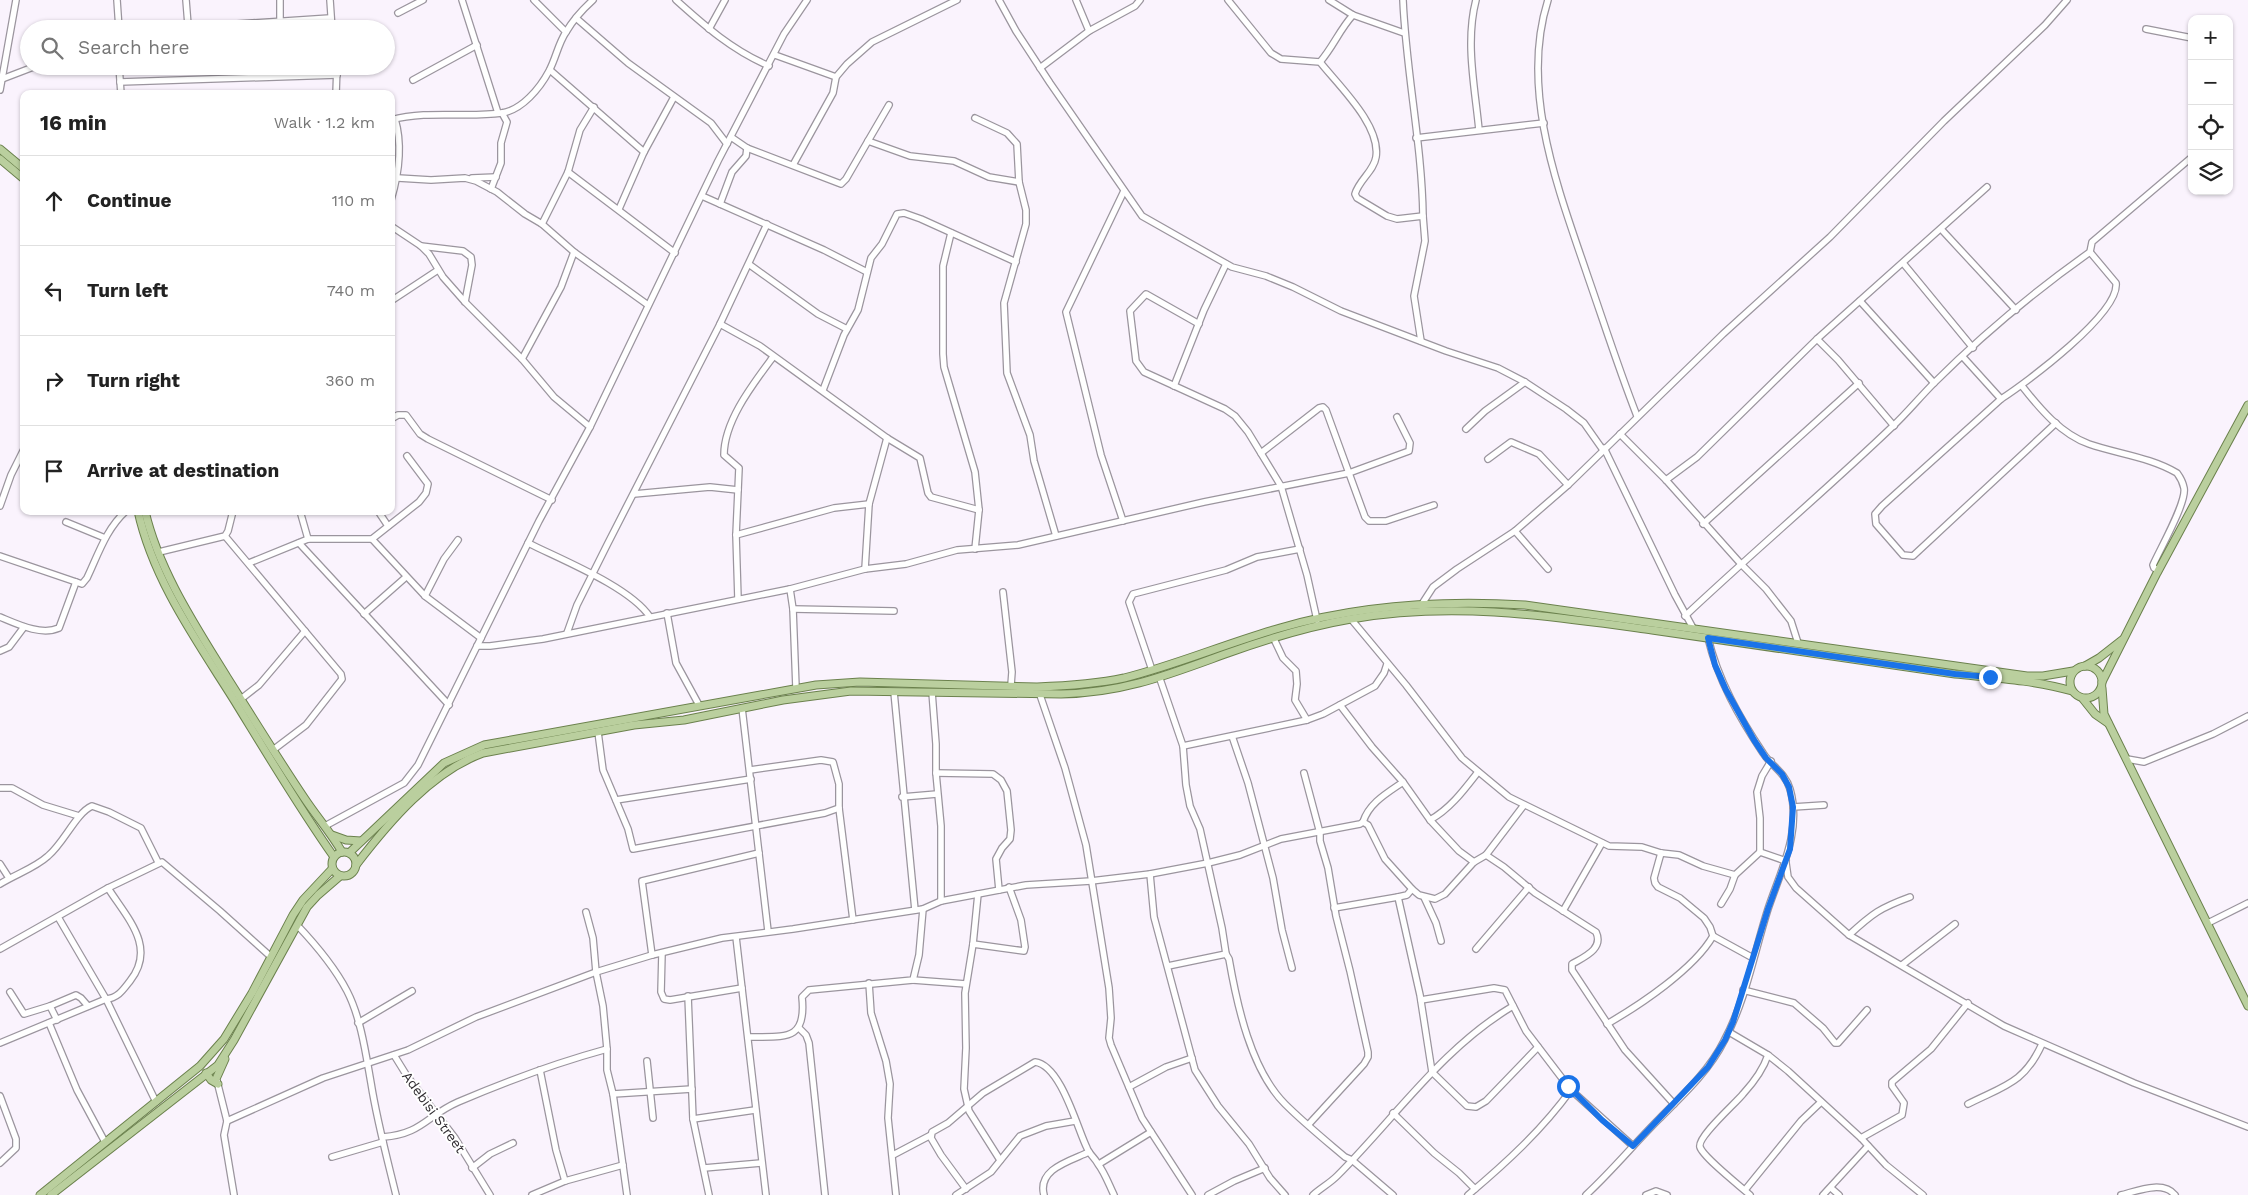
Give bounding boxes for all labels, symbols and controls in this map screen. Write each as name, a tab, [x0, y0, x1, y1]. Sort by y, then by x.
map controls	[2188, 15, 2233, 195]
button: +	[2188, 15, 2233, 60]
search box	[20, 20, 395, 75]
icon: search	[38, 34, 66, 62]
text: Search here	[78, 36, 189, 59]
button: −	[2188, 60, 2233, 105]
button: locate	[2188, 105, 2233, 150]
text: 16 min	[40, 110, 107, 135]
text: Walk · 1.2 km	[274, 113, 375, 132]
button: layers	[2188, 150, 2233, 195]
icon: ahead	[40, 187, 68, 215]
text: Continue	[87, 189, 171, 212]
text: 110 m	[332, 191, 375, 210]
icon: left	[40, 277, 68, 305]
text: Turn left	[87, 279, 168, 302]
text: 740 m	[327, 281, 375, 300]
icon: right	[40, 367, 68, 395]
text: Turn right	[87, 369, 180, 392]
text: 360 m	[325, 371, 375, 390]
icon: arrive	[40, 457, 68, 485]
text: Arrive at destination	[87, 459, 279, 482]
route end	[1979, 666, 2002, 689]
street label: Adebisi Street	[399, 1068, 469, 1156]
route start	[1557, 1075, 1580, 1098]

